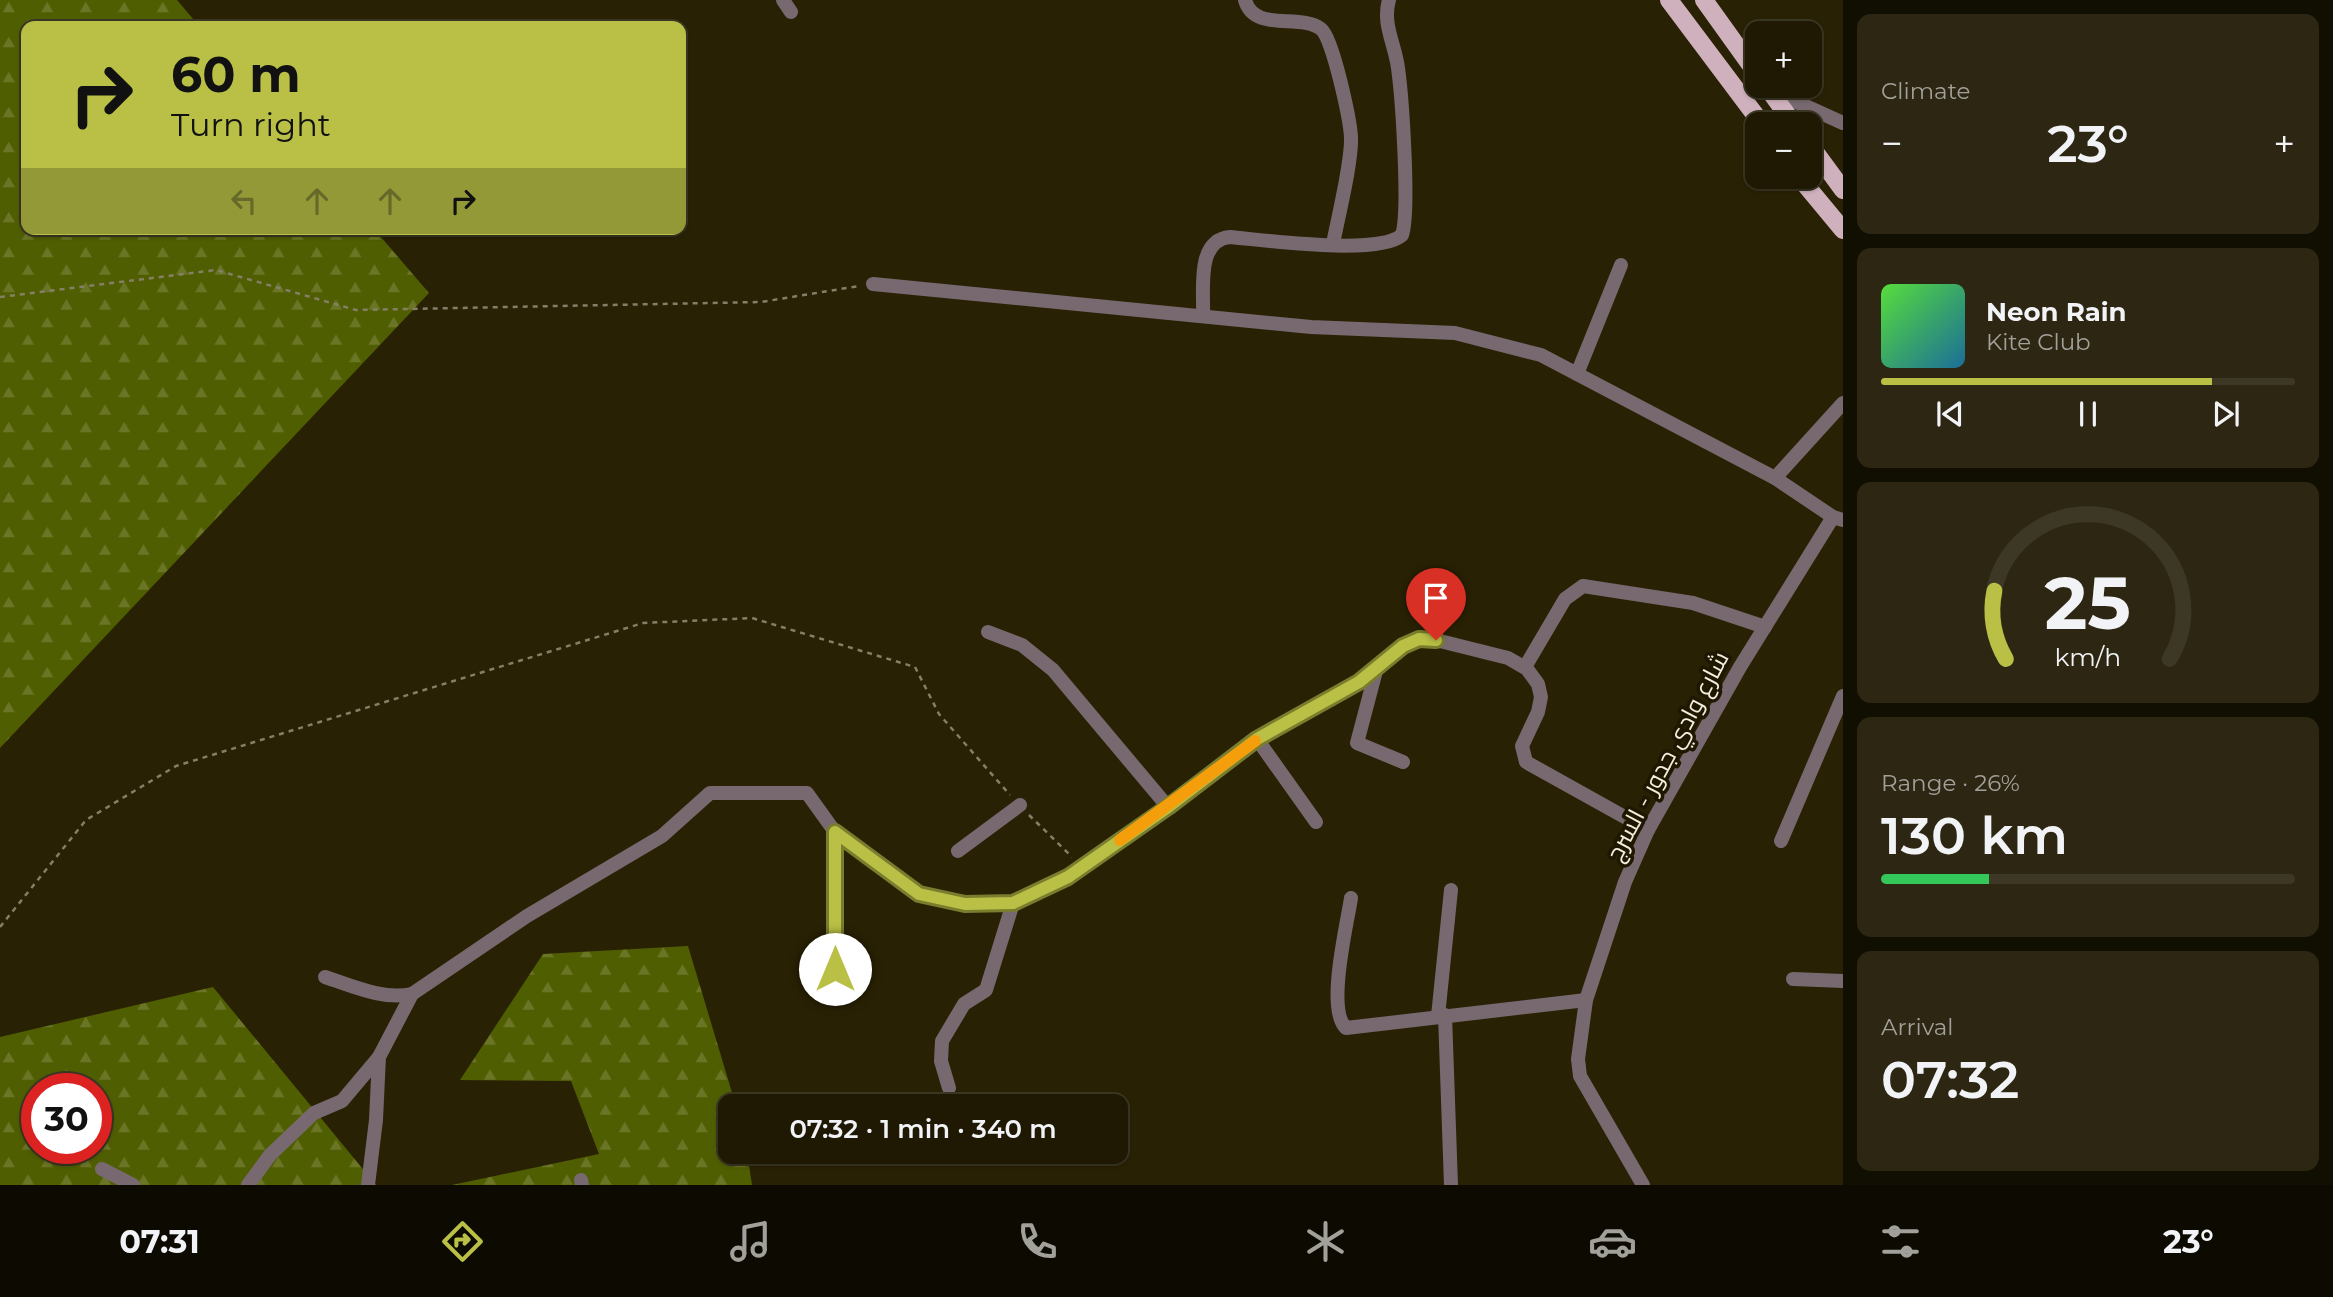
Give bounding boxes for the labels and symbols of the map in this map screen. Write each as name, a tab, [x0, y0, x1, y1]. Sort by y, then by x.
pin	[1406, 568, 1466, 640]
street label: شارع وادي جدور - السرج	[1599, 646, 1738, 868]
position arrow	[798, 932, 872, 1006]
speed limit sign: 30	[21, 1073, 112, 1164]

